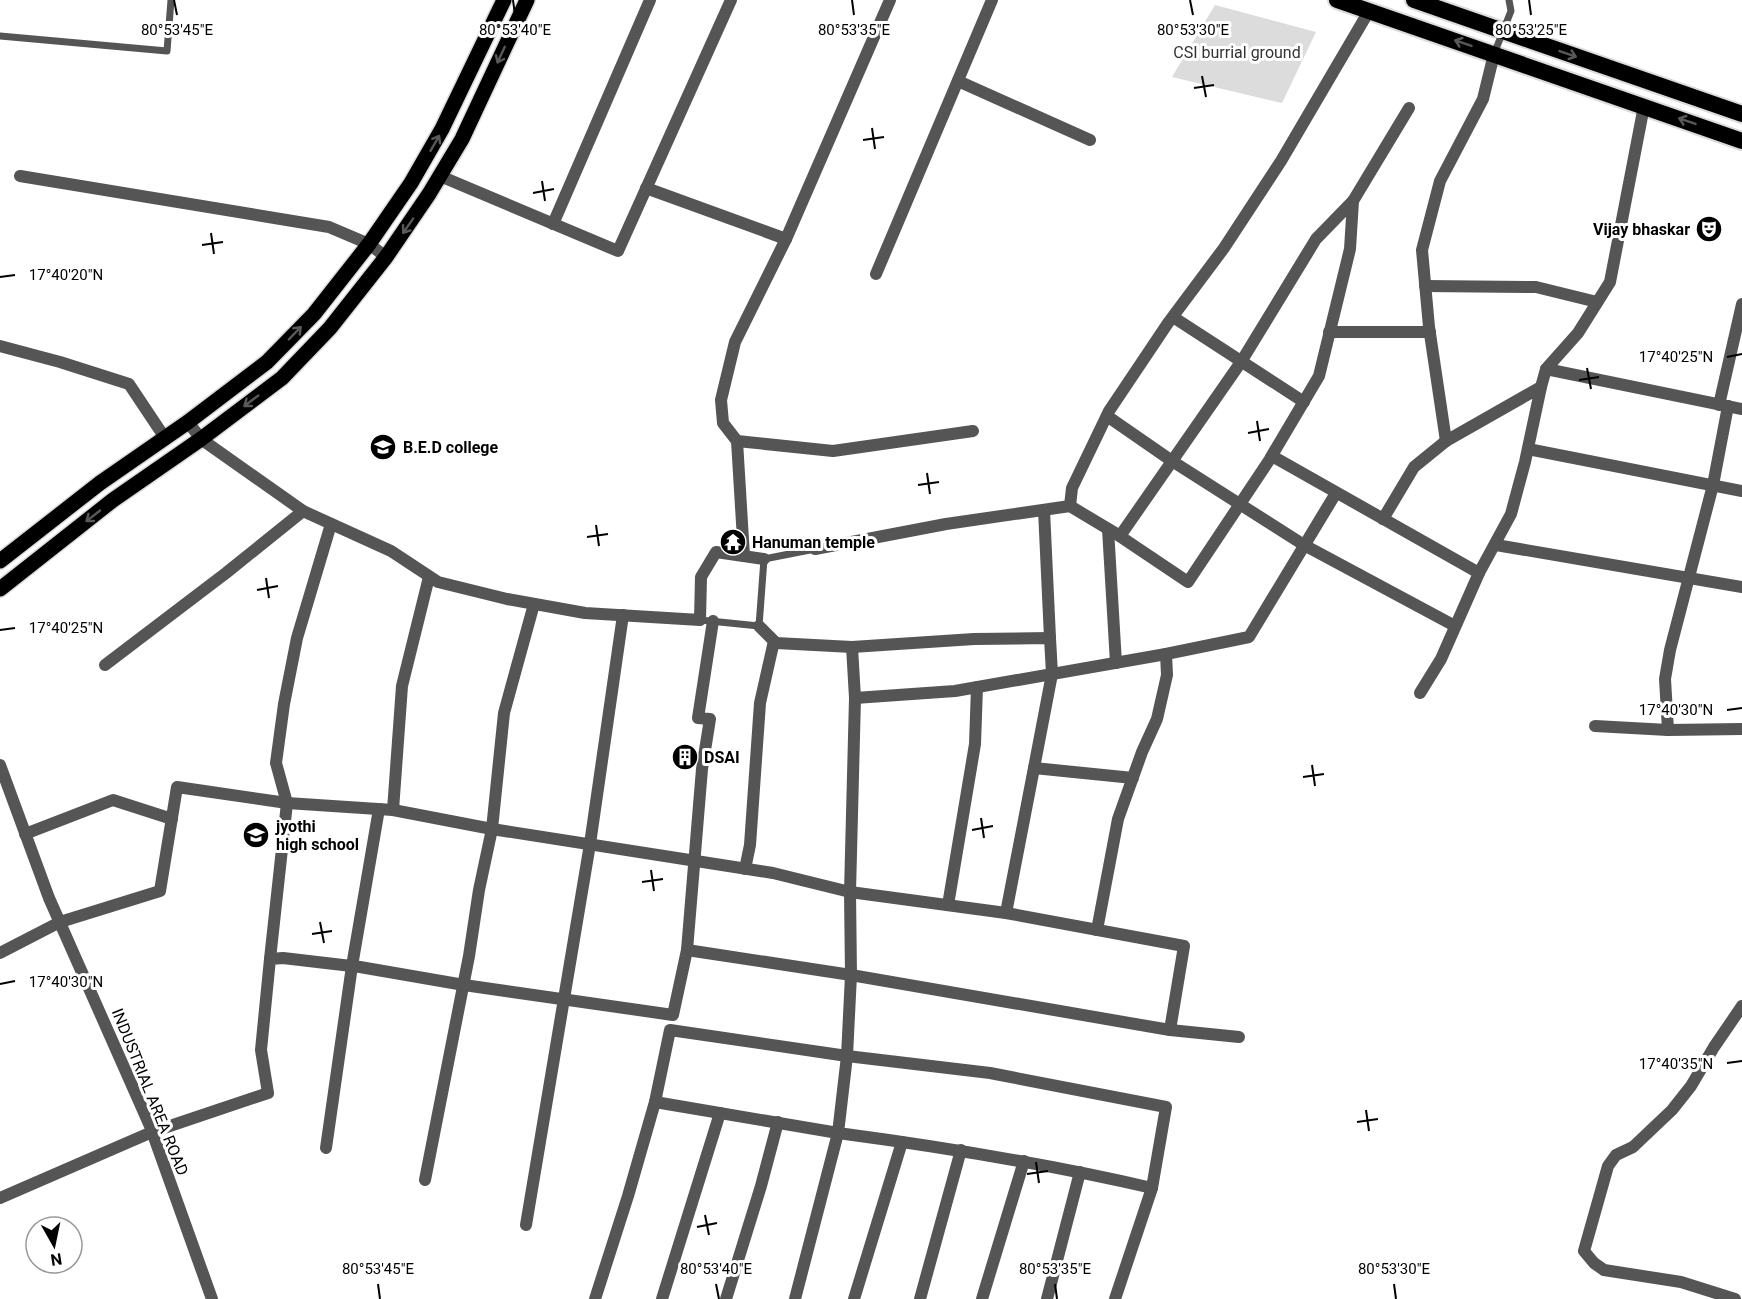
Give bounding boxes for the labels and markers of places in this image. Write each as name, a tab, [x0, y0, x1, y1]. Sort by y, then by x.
theatre icon: Vijay bhaskar	[1694, 214, 1724, 244]
place label: Vijay bhaskar	[1593, 220, 1690, 239]
school or university icon: B.E.D college	[368, 432, 398, 462]
place label: B.E.D college	[403, 438, 498, 457]
temple icon: Hanuman temple	[718, 527, 748, 557]
place label: Hanuman temple	[752, 533, 875, 552]
building icon: DSAI	[670, 742, 700, 772]
place label: DSAI	[704, 748, 740, 767]
place label: jyothi high school	[275, 817, 359, 854]
school or university icon: jyothi high school	[241, 820, 271, 850]

